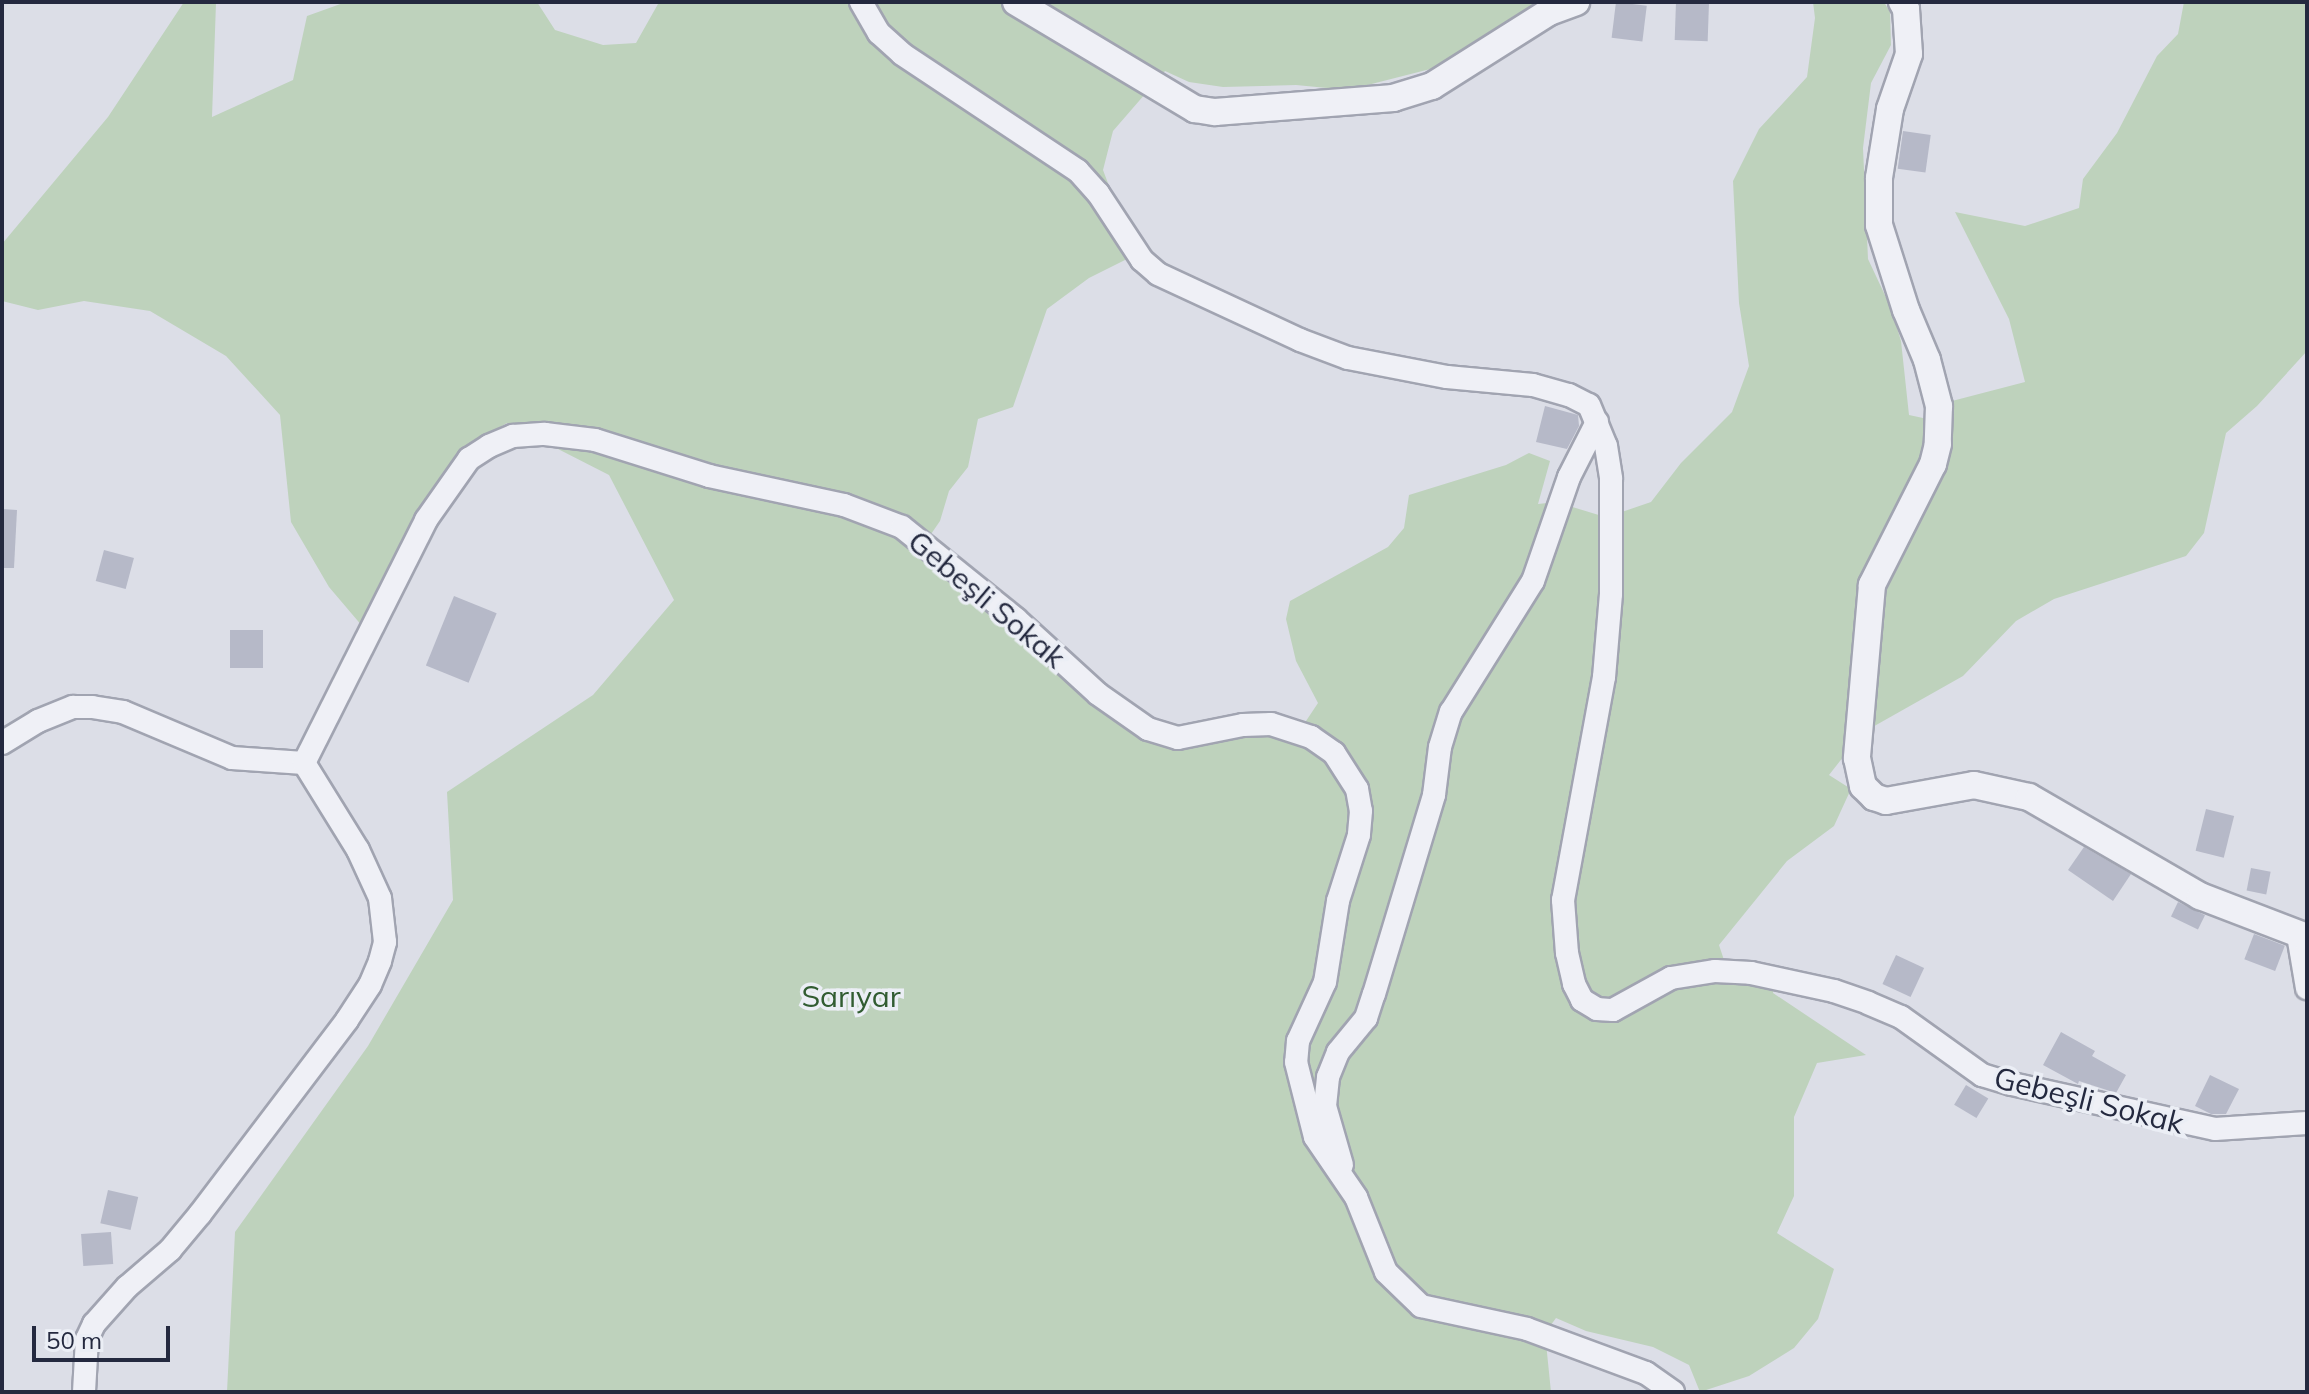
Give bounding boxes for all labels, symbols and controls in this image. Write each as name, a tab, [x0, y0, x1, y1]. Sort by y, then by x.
street label: Gebeşli Sokak	[901, 523, 1073, 675]
park label: Sarıyar	[801, 978, 901, 1014]
street label: Gebeşli Sokak	[1990, 1059, 2188, 1141]
scale bar	[36, 1310, 174, 1360]
text: 50 m	[46, 1325, 102, 1355]

